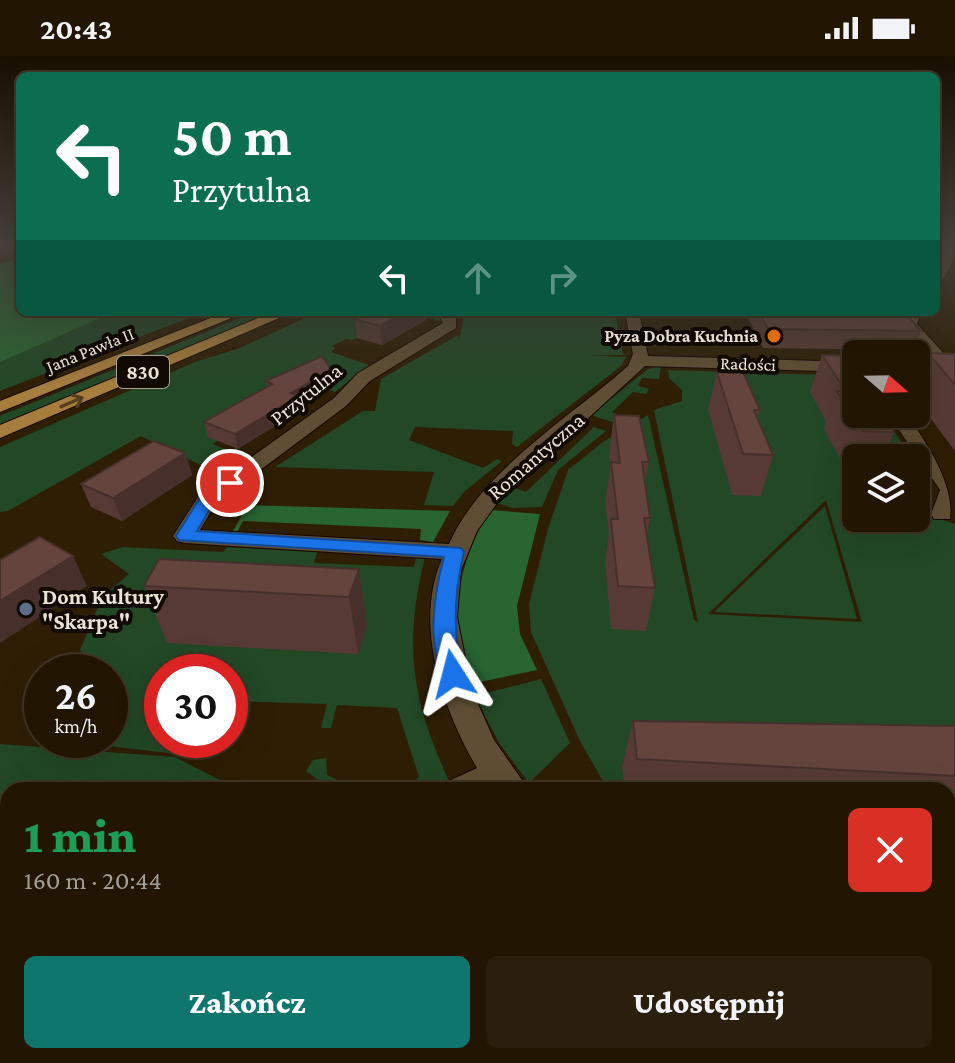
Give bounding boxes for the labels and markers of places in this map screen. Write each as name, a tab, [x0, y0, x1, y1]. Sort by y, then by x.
place label: Pyza Dobra Kuchnia	[604, 326, 758, 346]
marker: Pyza Dobra Kuchnia	[765, 327, 783, 345]
pin	[196, 449, 264, 517]
place label: Dom Kultury "Skarpa"	[42, 584, 164, 634]
marker: Dom Kultury "Skarpa"	[17, 600, 35, 618]

